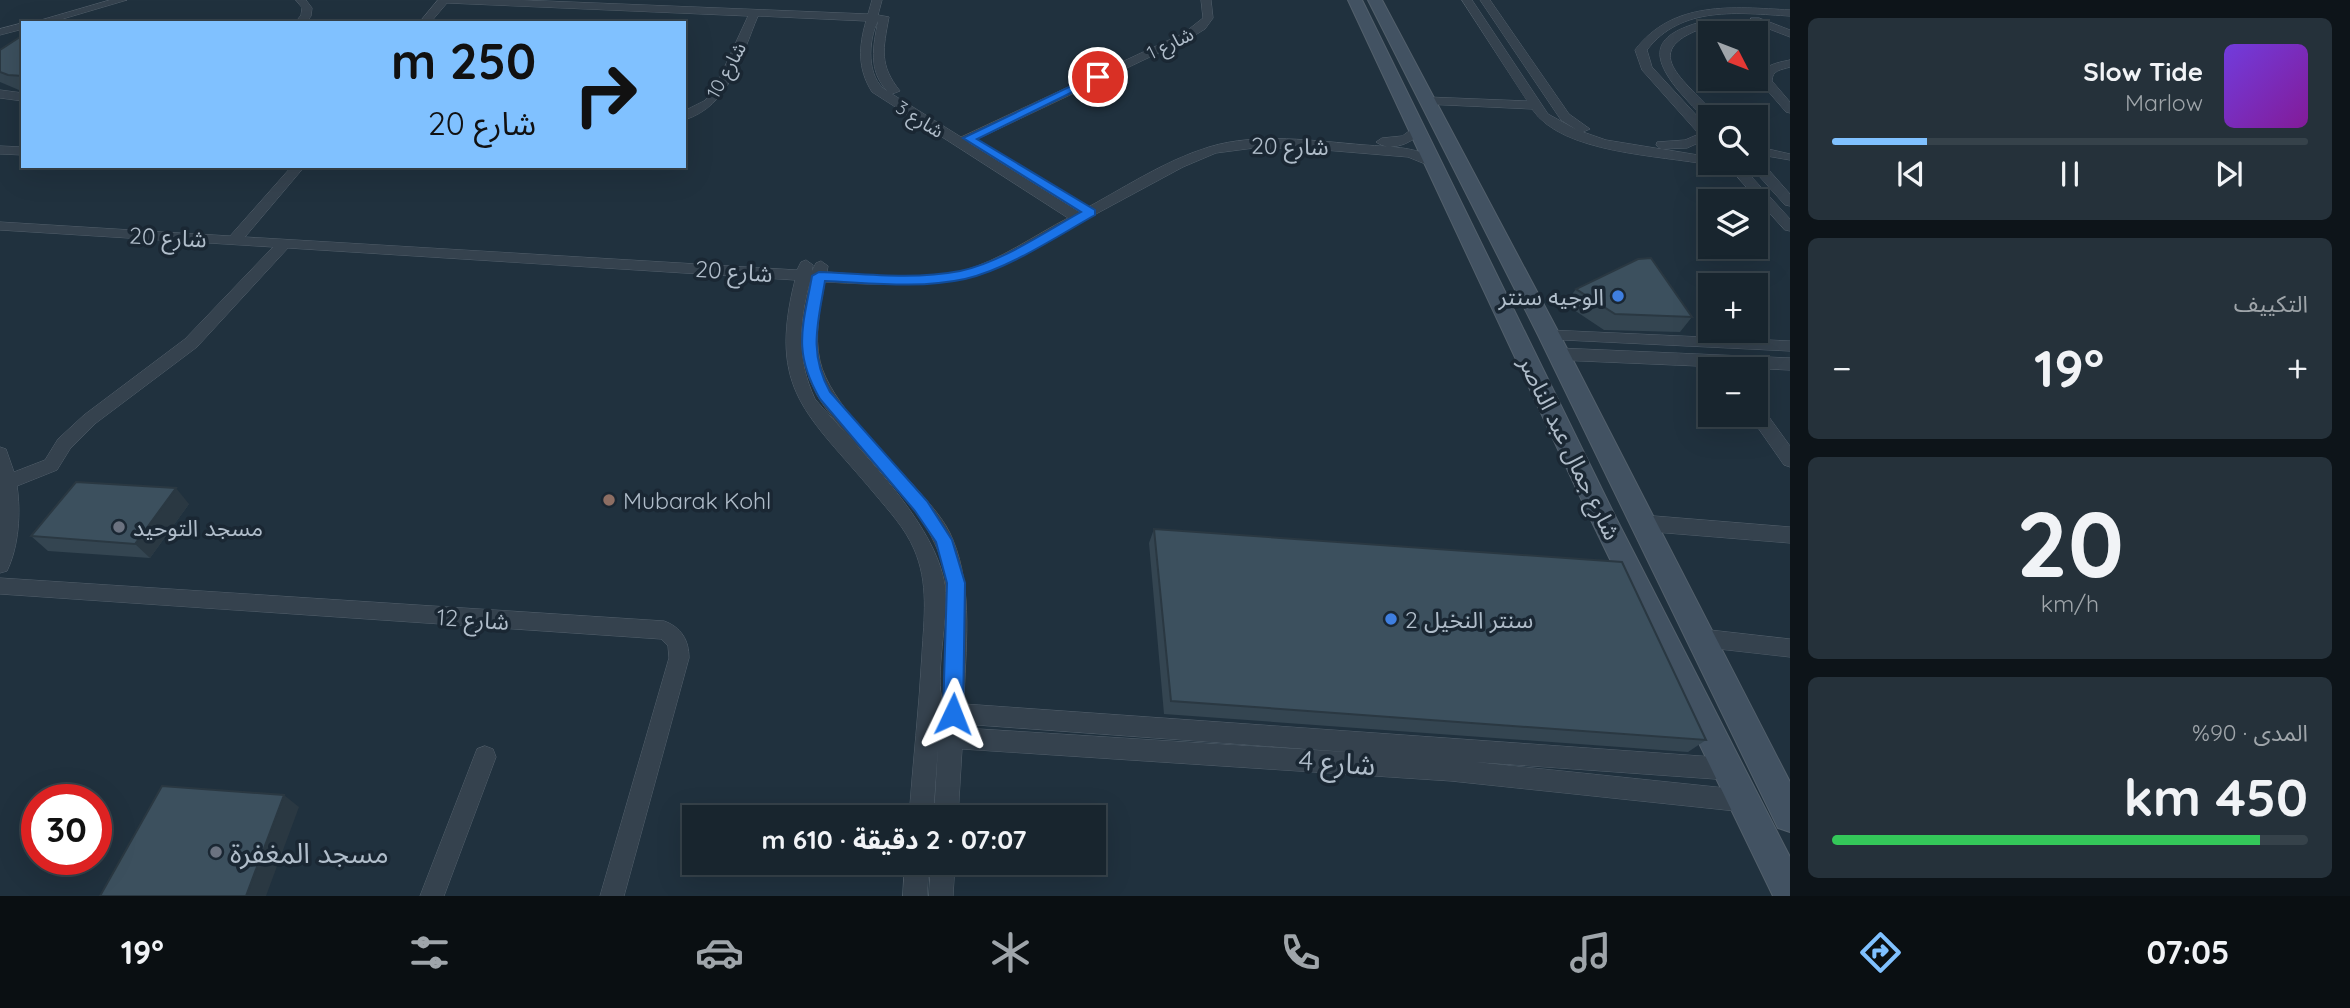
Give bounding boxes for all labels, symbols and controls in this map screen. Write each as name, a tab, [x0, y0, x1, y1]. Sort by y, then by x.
street label: شارع 1	[1143, 21, 1198, 66]
north arrow	[1698, 21, 1768, 91]
map controls	[1698, 21, 1768, 427]
text: 250 m	[391, 30, 536, 91]
street label: شارع 10	[701, 38, 753, 103]
pin	[1068, 47, 1128, 107]
icon: right	[560, 49, 651, 140]
text: Slow Tide	[2083, 55, 2203, 88]
icon: arrive	[1079, 58, 1117, 96]
text: Marlow	[2125, 88, 2203, 117]
street label: شارع 3	[890, 95, 948, 145]
text: شارع 20	[428, 103, 536, 143]
button: search	[1698, 105, 1768, 175]
street label: شارع 20	[1251, 131, 1329, 164]
icon: previous	[1892, 155, 1930, 193]
icon: pause	[2051, 155, 2089, 193]
icon: next	[2210, 155, 2248, 193]
button: layers	[1698, 189, 1768, 259]
street label: شارع 20	[128, 220, 207, 257]
street label: شارع 20	[694, 254, 774, 291]
button: +	[1698, 273, 1768, 343]
place label: الوجيه سنتر	[1497, 282, 1604, 311]
marker: الوجيه سنتر	[1610, 288, 1626, 304]
text: التكييف	[2234, 289, 2308, 318]
text: 19°	[2034, 335, 2104, 400]
text: −	[1832, 344, 1852, 392]
text: +	[2287, 344, 2308, 392]
street label: شارع جمال عبد الناصر	[1510, 351, 1627, 546]
button: −	[1698, 357, 1768, 427]
place label: Mubarak Kohl	[623, 486, 771, 515]
text: 20	[2016, 486, 2124, 600]
marker: Mubarak Kohl	[601, 492, 617, 508]
place label: مسجد التوحيد	[133, 513, 263, 542]
marker: مسجد التوحيد	[111, 519, 127, 535]
text: km/h	[2041, 589, 2099, 618]
street label: شارع 12	[436, 602, 510, 639]
place label: سنتر النخيل 2	[1405, 605, 1533, 634]
marker: سنتر النخيل 2	[1383, 611, 1399, 627]
position arrow	[916, 677, 990, 751]
text: المدى · 90%	[2192, 718, 2308, 747]
street label: شارع 4	[1297, 742, 1377, 786]
text: 450 km	[2123, 764, 2308, 829]
speed limit sign: 30	[21, 784, 112, 875]
text: 07:07 · 2 دقيقة · 610 m	[762, 823, 1026, 856]
place label: مسجد المغفرة	[230, 835, 389, 870]
marker: مسجد المغفرة	[208, 844, 224, 860]
icon: filters	[405, 928, 454, 977]
icon: car	[695, 928, 744, 977]
icon: climate	[986, 928, 1035, 977]
icon: phone	[1276, 928, 1325, 977]
icon: music	[1566, 928, 1615, 977]
icon: directions	[1856, 928, 1905, 977]
text: 19°	[121, 932, 164, 972]
text: 07:05	[2147, 932, 2229, 972]

